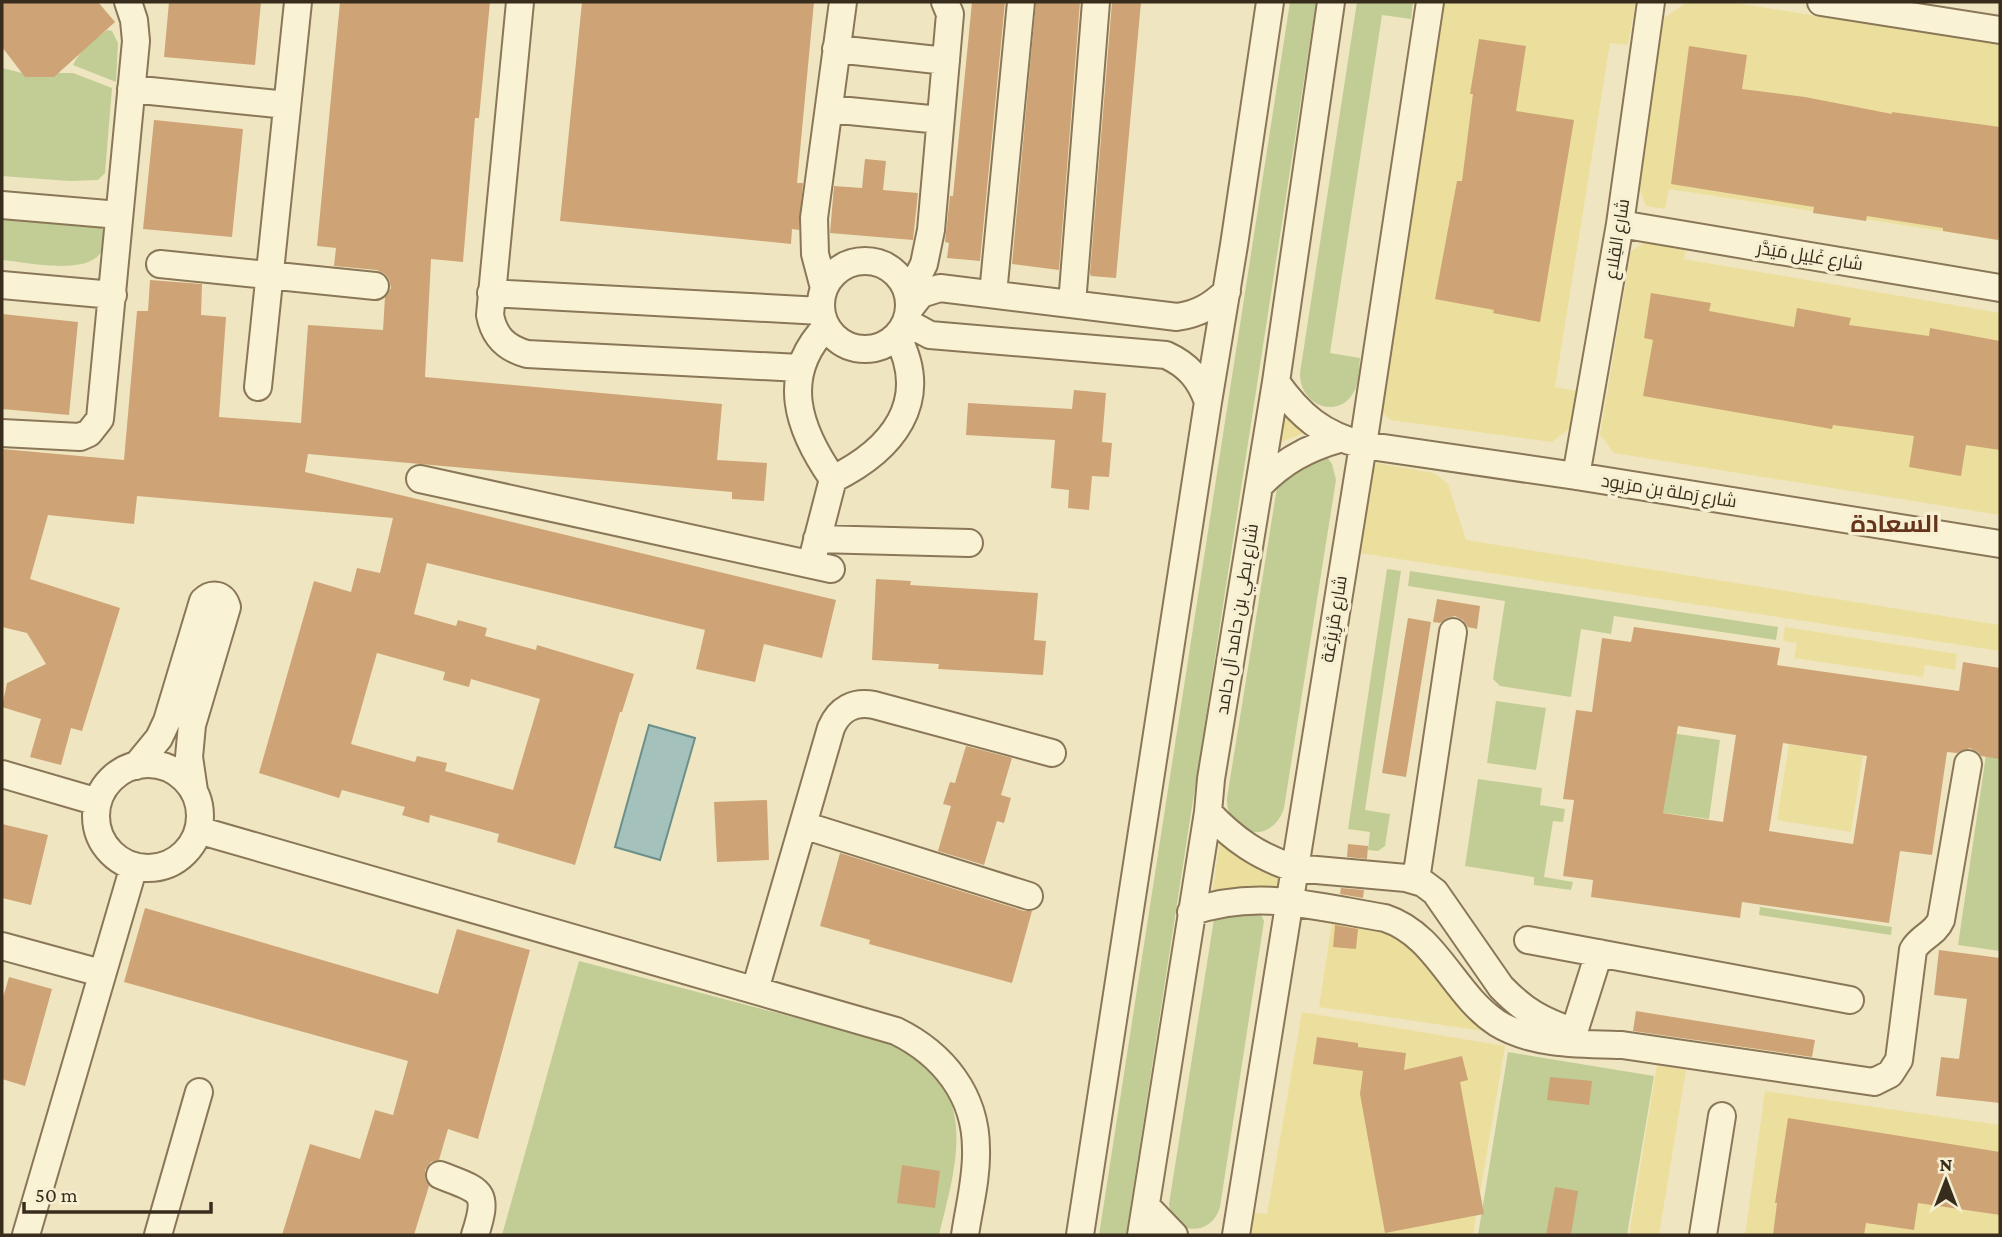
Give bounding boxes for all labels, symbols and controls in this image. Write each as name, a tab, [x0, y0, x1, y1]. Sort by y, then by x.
street label: شارع القِلاع	[1601, 197, 1635, 281]
street label: شارع غَلِيل مَيَدَّر	[1754, 238, 1864, 276]
street label: شارع رَملة بن مرَيوِد	[1599, 470, 1738, 514]
district label: السعادة	[1851, 510, 1939, 537]
street label: شارع بطي بن حامد آل حامد	[1212, 522, 1266, 717]
street label: شارع مْزِيرْعَة	[1317, 574, 1353, 664]
north arrow	[1911, 1146, 1981, 1216]
text: N	[1940, 1154, 1953, 1175]
scale bar	[24, 1170, 212, 1214]
text: 50 m	[35, 1183, 78, 1207]

